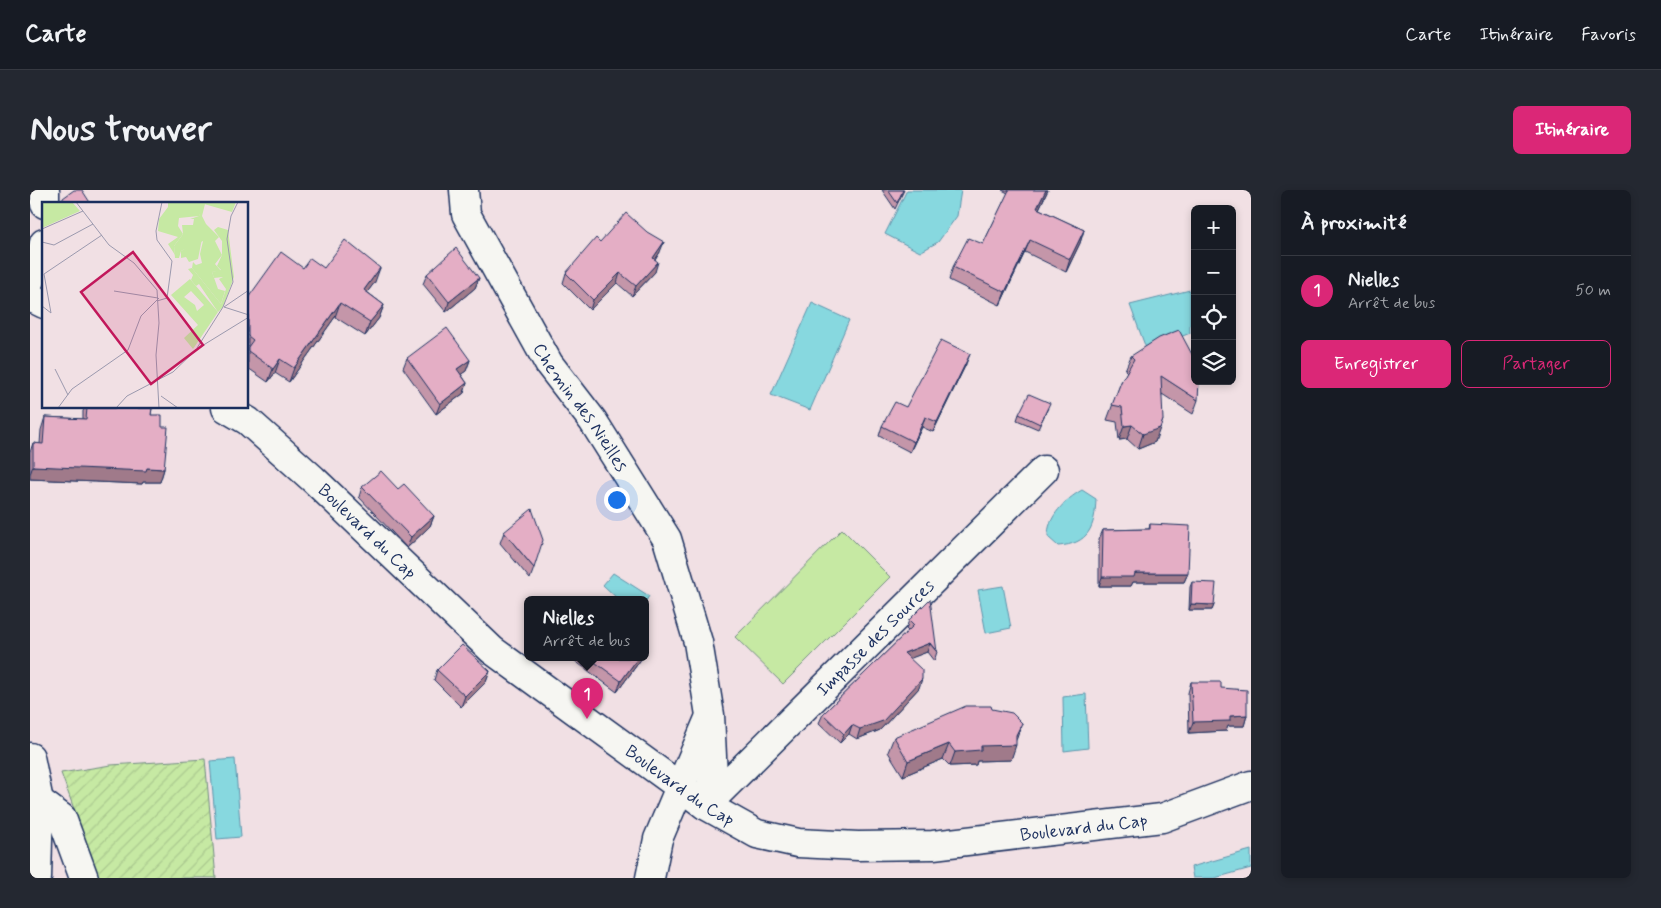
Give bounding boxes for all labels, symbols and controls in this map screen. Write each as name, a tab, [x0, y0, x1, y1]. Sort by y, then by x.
text: Carte	[25, 19, 87, 50]
text: Carte	[1405, 23, 1451, 47]
text: Itinéraire	[1479, 23, 1553, 47]
text: Favoris	[1581, 23, 1636, 47]
button: Itinéraire	[1513, 106, 1631, 154]
text: Nous trouver	[30, 107, 212, 153]
inset map	[42, 202, 249, 409]
map controls	[1191, 205, 1236, 385]
button: +	[1191, 205, 1236, 250]
text: À proximité	[1301, 209, 1407, 237]
button: −	[1191, 250, 1236, 295]
text: Nielles	[1348, 268, 1399, 293]
text: 1	[1313, 280, 1321, 301]
text: 50 m	[1575, 280, 1611, 301]
text: Arrêt de bus	[1348, 293, 1435, 314]
button: locate	[1191, 295, 1236, 340]
street label: Chemin des Nieilles	[527, 339, 633, 477]
button: layers	[1191, 340, 1236, 385]
button: Enregistrer	[1301, 340, 1451, 388]
button: Partager	[1461, 340, 1611, 388]
street label: Boulevard du Cap	[312, 479, 422, 585]
your location	[604, 487, 630, 513]
street label: Impasse des Sources	[811, 574, 940, 702]
popup	[524, 596, 649, 661]
text: Nielles	[543, 606, 594, 631]
text: Arrêt de bus	[543, 631, 630, 652]
pin: 1	[571, 678, 603, 719]
street label: Boulevard du Cap	[620, 740, 739, 832]
street label: Boulevard du Cap	[1019, 809, 1149, 848]

